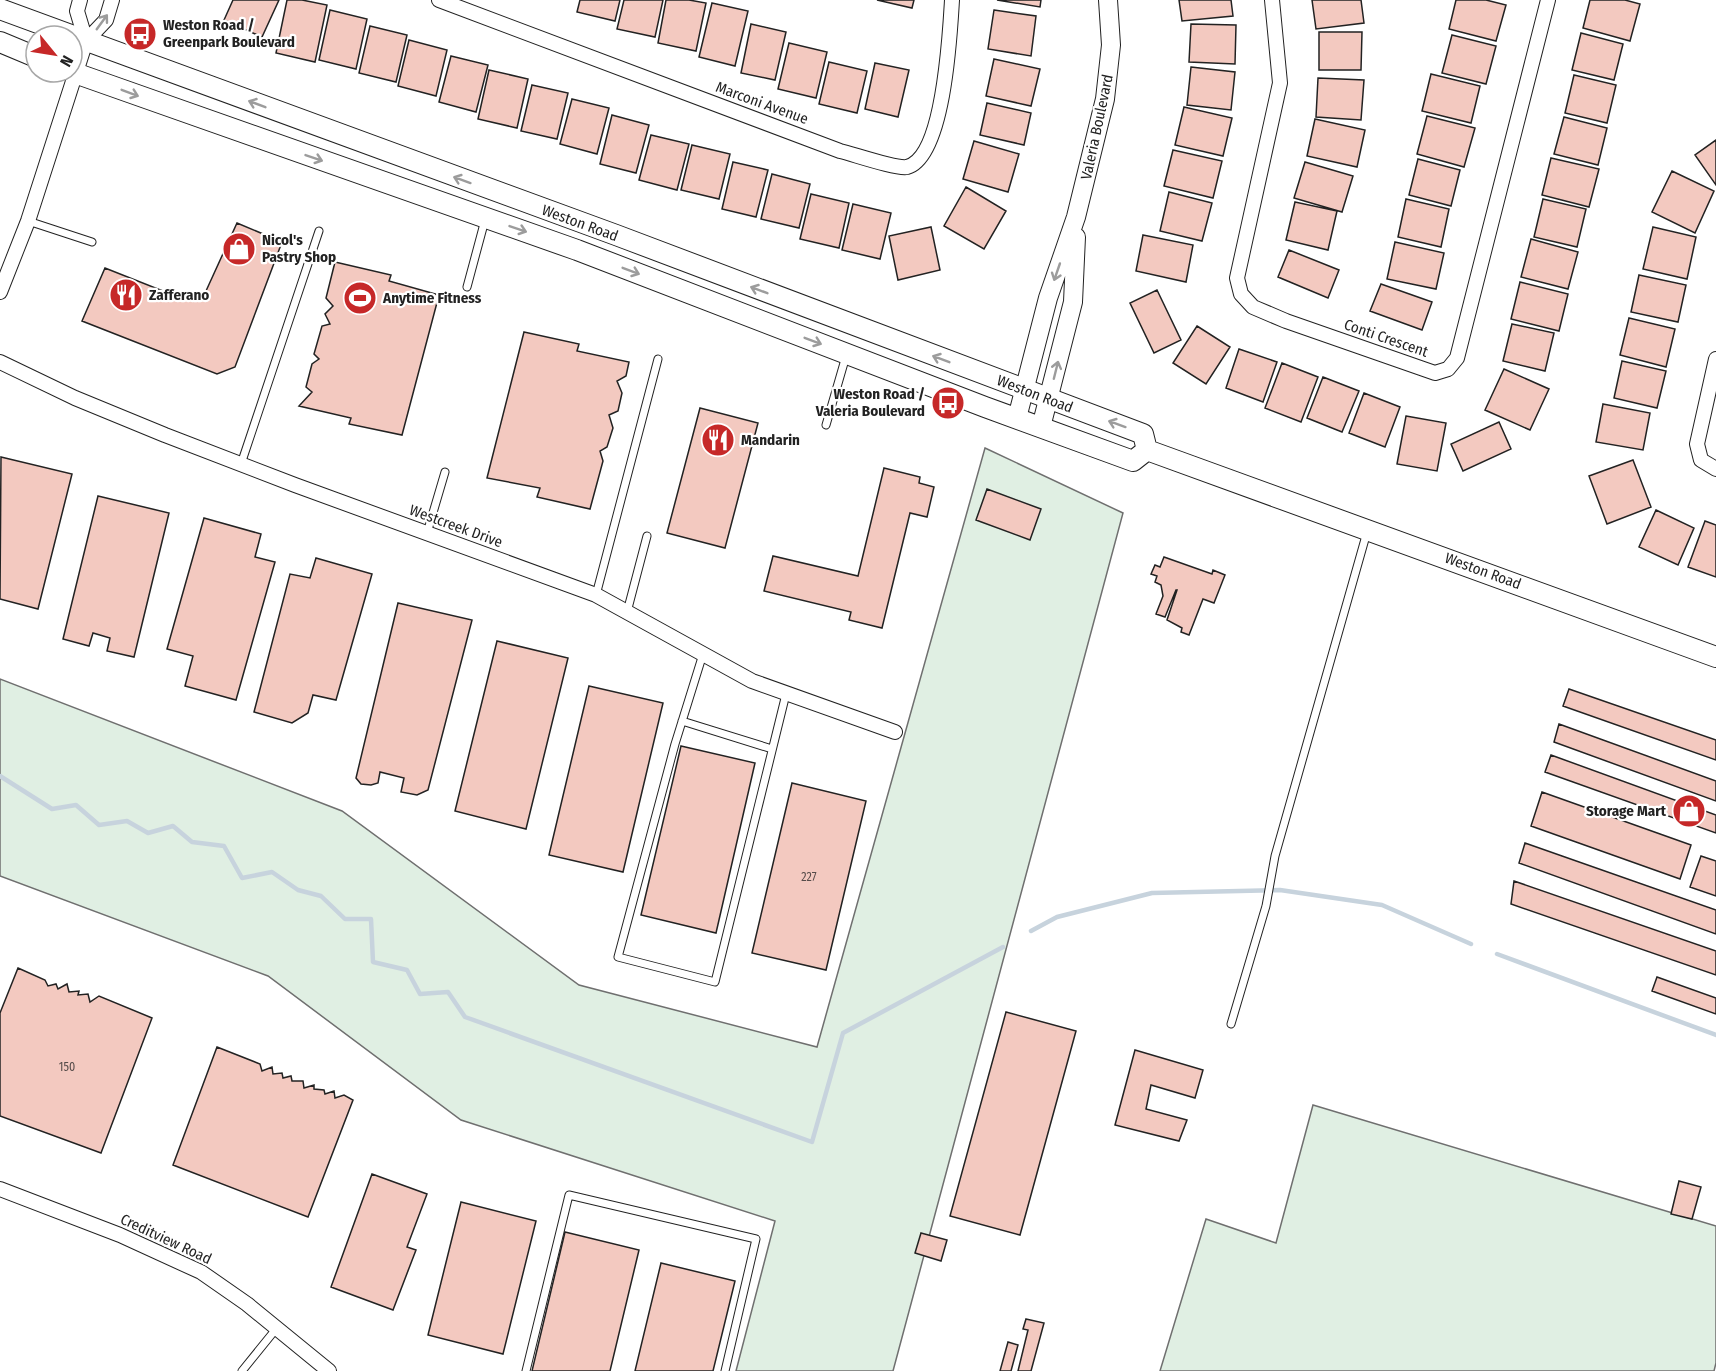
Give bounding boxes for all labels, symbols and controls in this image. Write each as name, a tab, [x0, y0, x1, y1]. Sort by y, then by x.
one-way arrow	[96, 15, 108, 31]
bus stop icon: Weston Road / Greenpark Boulevard	[122, 16, 158, 52]
place label: Weston Road / Greenpark Boulevard	[163, 16, 295, 51]
north arrow	[24, 24, 84, 84]
text: N	[56, 52, 77, 70]
street label: Valeria Boulevard	[1077, 73, 1117, 181]
street label: Marconi Avenue	[713, 78, 811, 128]
one-way arrow	[120, 88, 139, 99]
one-way arrow	[249, 98, 267, 109]
one-way arrow	[304, 153, 323, 164]
one-way arrow	[453, 173, 472, 184]
street label: Weston Road	[539, 201, 621, 245]
one-way arrow	[508, 225, 527, 236]
shop icon: Nicol's Pastry Shop	[221, 231, 257, 267]
place label: Nicol's Pastry Shop	[262, 231, 336, 266]
one-way arrow	[1051, 263, 1062, 281]
one-way arrow	[622, 266, 640, 277]
restaurant icon: Zafferano	[108, 277, 144, 313]
sports icon: Anytime Fitness	[342, 280, 378, 316]
one-way arrow	[750, 283, 769, 294]
place label: Zafferano	[149, 286, 209, 304]
place label: Anytime Fitness	[382, 289, 482, 307]
street label: Conti Crescent	[1342, 315, 1430, 361]
one-way arrow	[804, 336, 822, 347]
one-way arrow	[932, 353, 951, 364]
one-way arrow	[1050, 361, 1062, 380]
street label: Weston Road	[994, 371, 1076, 417]
place label: Weston Road / Valeria Boulevard	[815, 385, 925, 420]
bus stop icon: Weston Road / Valeria Boulevard	[930, 385, 966, 421]
one-way arrow	[1108, 418, 1127, 429]
restaurant icon: Mandarin	[700, 422, 736, 458]
place label: Mandarin	[741, 431, 800, 449]
street label: Westcreek Drive	[407, 501, 505, 551]
street label: Weston Road	[1442, 549, 1524, 593]
shop icon: Storage Mart	[1671, 793, 1707, 829]
place label: Storage Mart	[1586, 802, 1667, 820]
house number: 227	[801, 870, 817, 884]
house number: 150	[59, 1060, 75, 1074]
street label: Creditview Road	[118, 1210, 214, 1268]

